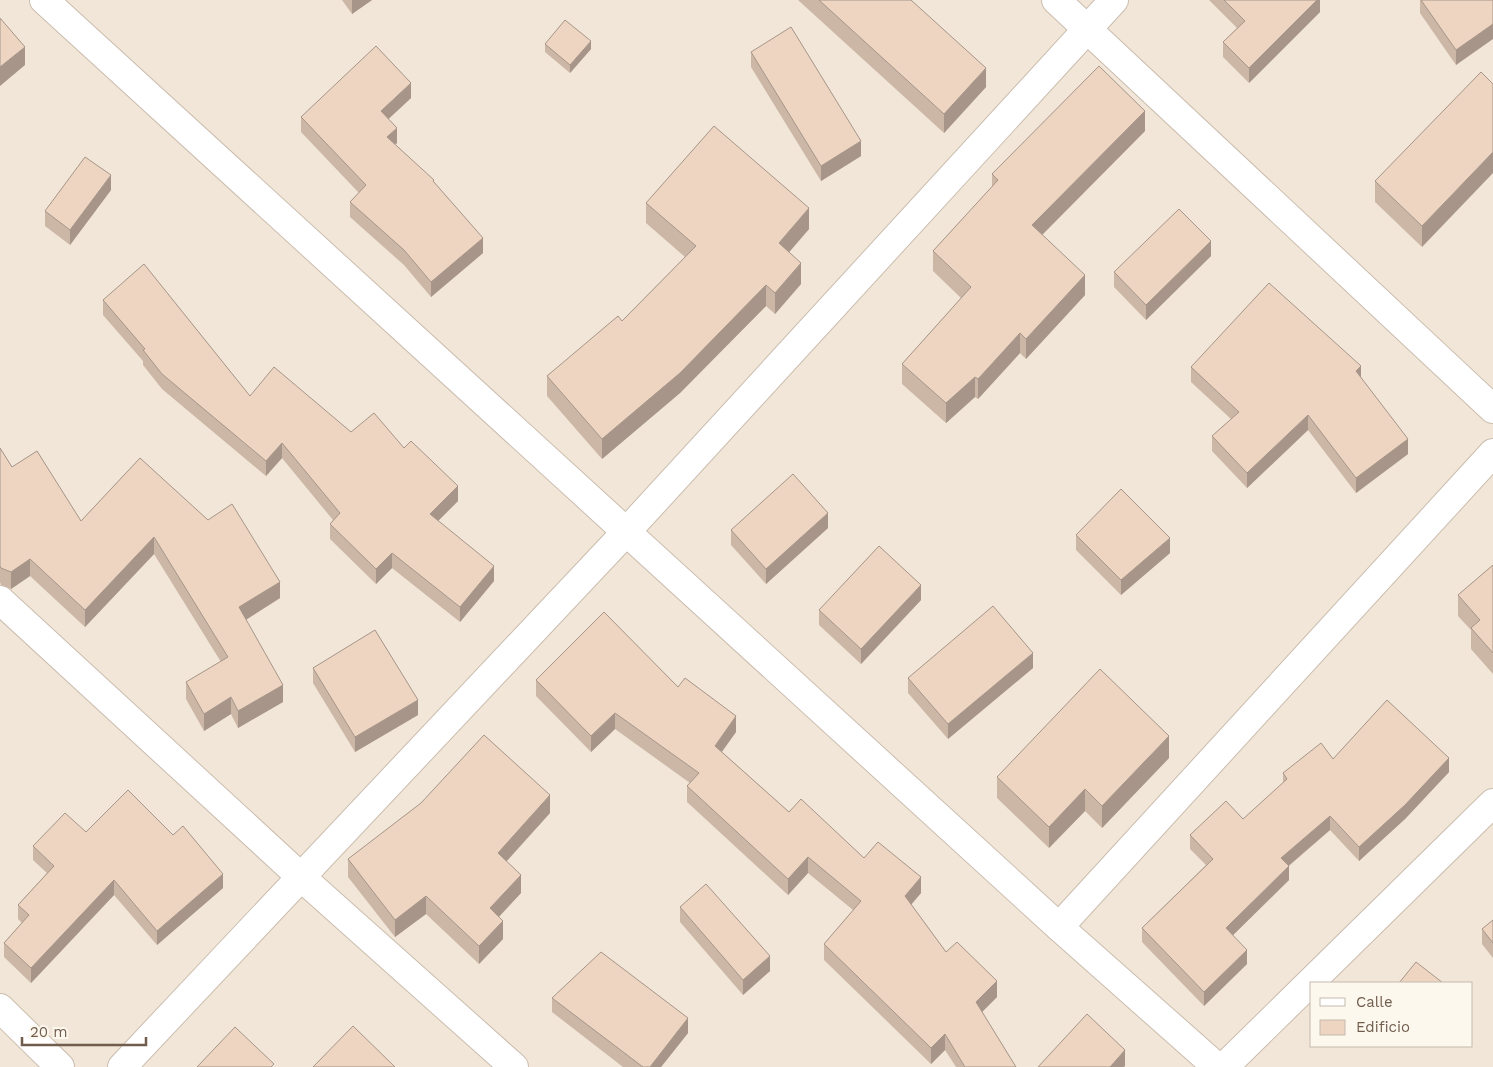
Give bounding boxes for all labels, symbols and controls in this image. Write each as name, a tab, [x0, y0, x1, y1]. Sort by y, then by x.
legend	[1310, 982, 1473, 1047]
text: Calle	[1356, 993, 1393, 1011]
scale bar	[22, 1014, 146, 1046]
text: Edificio	[1356, 1018, 1410, 1036]
text: 20 m	[30, 1023, 68, 1041]

